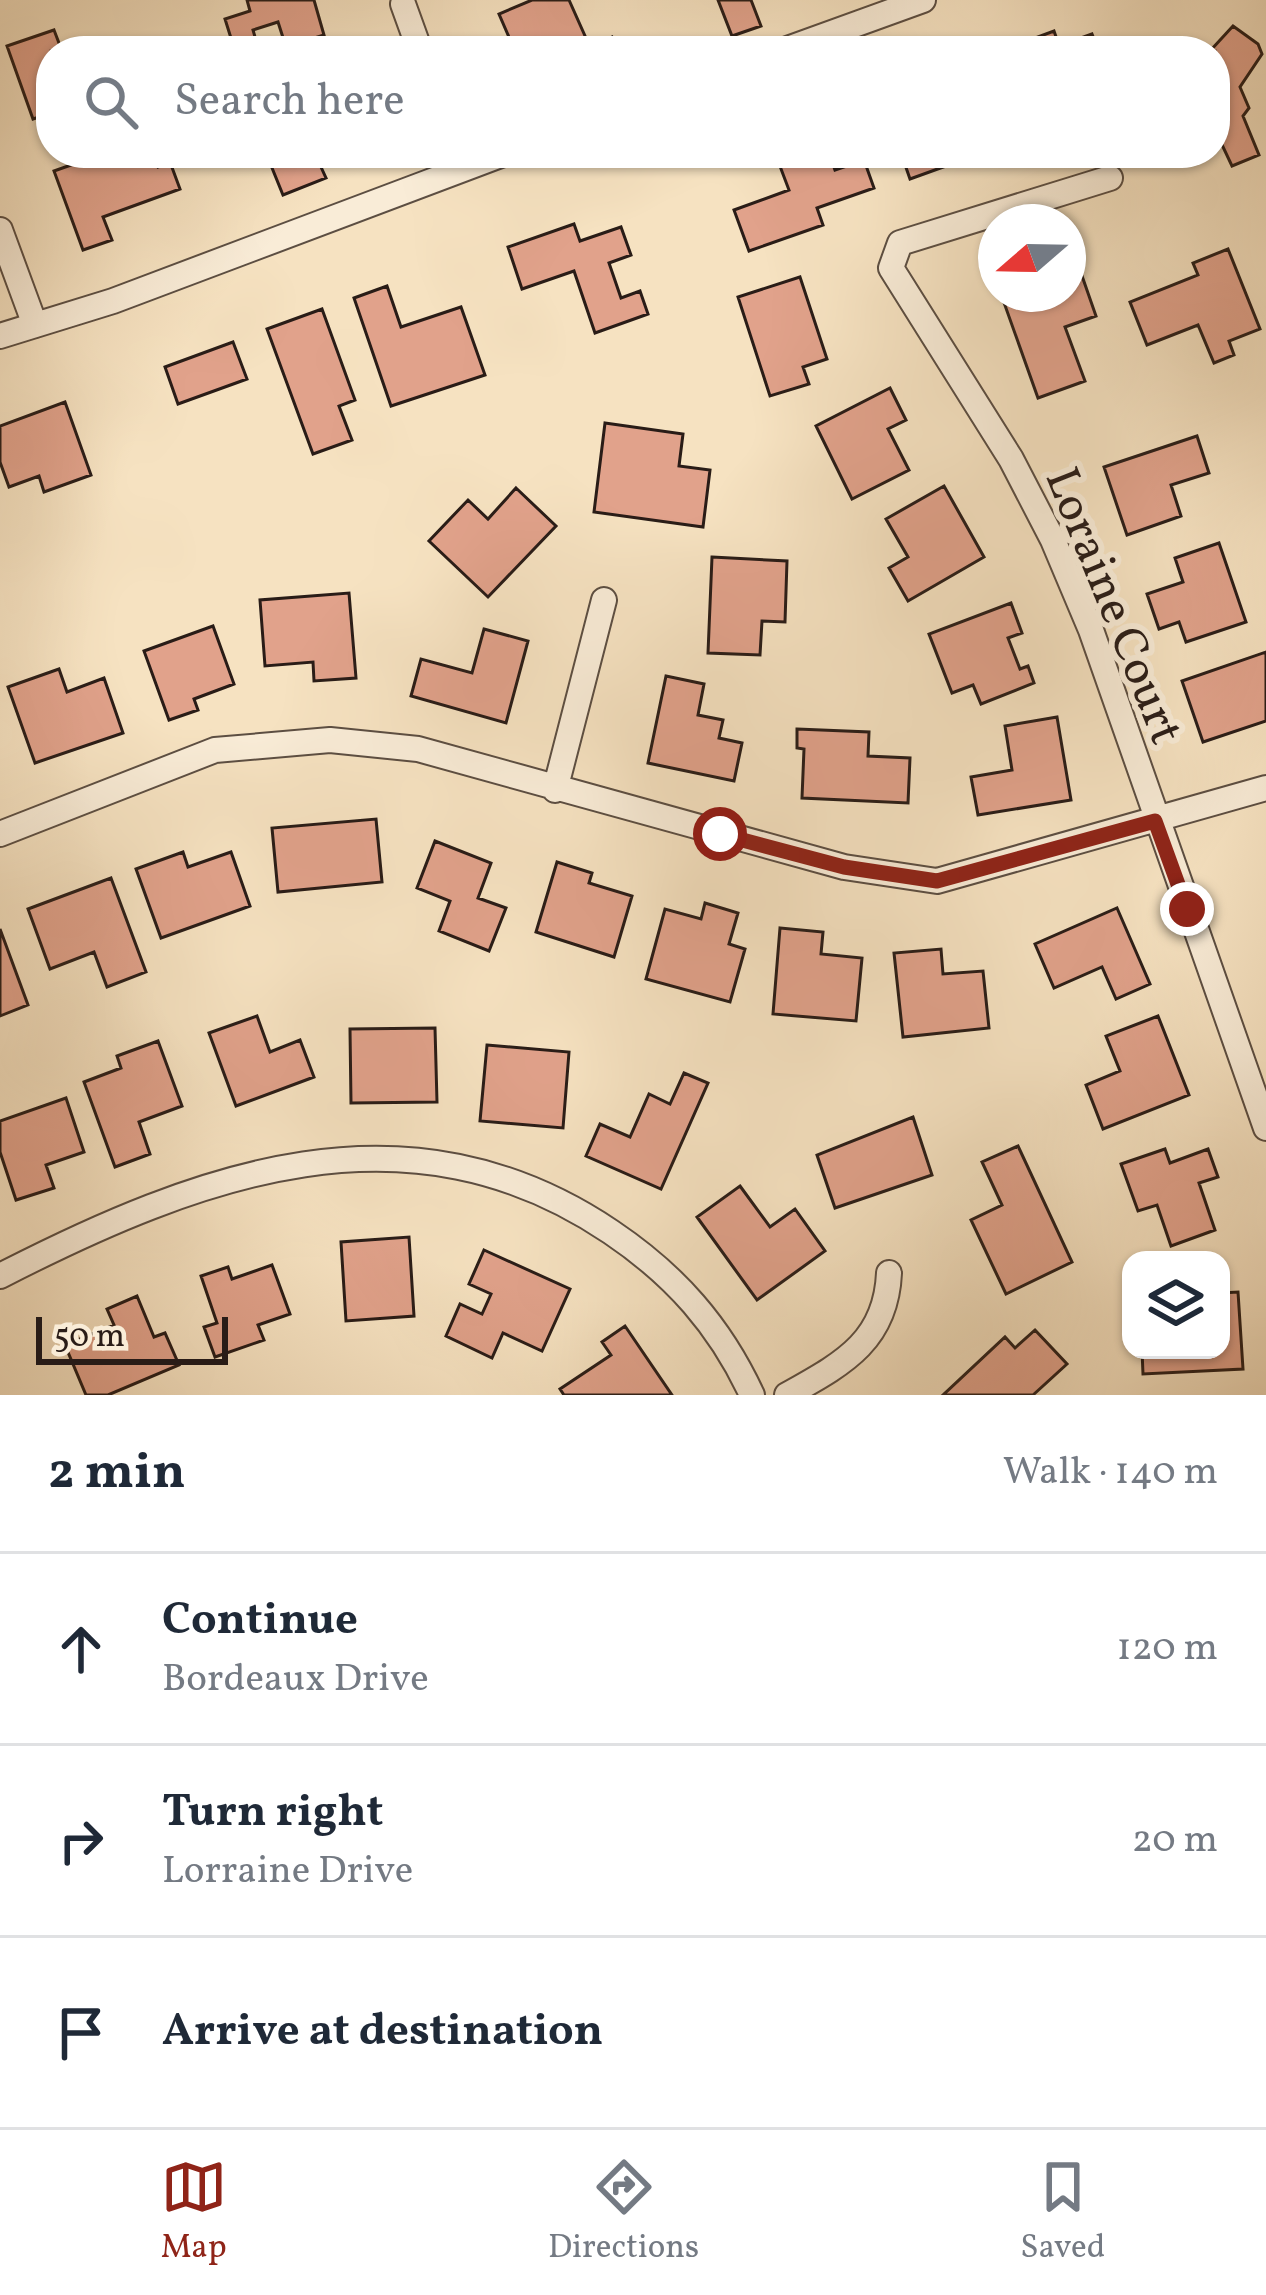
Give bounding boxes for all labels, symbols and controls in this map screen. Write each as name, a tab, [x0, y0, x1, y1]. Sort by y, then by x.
search box	[36, 36, 1230, 168]
icon: search	[78, 69, 144, 135]
text: Search here	[174, 71, 405, 134]
north arrow	[978, 204, 1086, 312]
street label: Loraine Court	[1026, 458, 1198, 755]
route start	[693, 807, 747, 861]
route end	[1160, 882, 1214, 936]
map controls	[1122, 1251, 1230, 1359]
button: layers	[1122, 1251, 1230, 1359]
scale bar	[36, 1311, 228, 1364]
text: 50 m	[54, 1315, 125, 1361]
text: 2 min	[48, 1438, 186, 1509]
text: Walk · 140 m	[1003, 1446, 1218, 1500]
text: Continue	[162, 1590, 358, 1653]
icon: ahead	[48, 1616, 114, 1682]
text: 120 m	[1117, 1622, 1218, 1676]
text: Bordeaux Drive	[162, 1653, 429, 1707]
text: Turn right	[162, 1782, 383, 1845]
icon: right	[48, 1808, 114, 1874]
text: 20 m	[1132, 1814, 1218, 1868]
text: Lorraine Drive	[162, 1845, 413, 1899]
icon: arrive	[48, 2000, 114, 2066]
text: Arrive at destination	[162, 2001, 603, 2064]
tab: Map	[161, 2154, 227, 2272]
tab: Directions	[548, 2154, 699, 2272]
tab: Saved	[1020, 2154, 1105, 2272]

